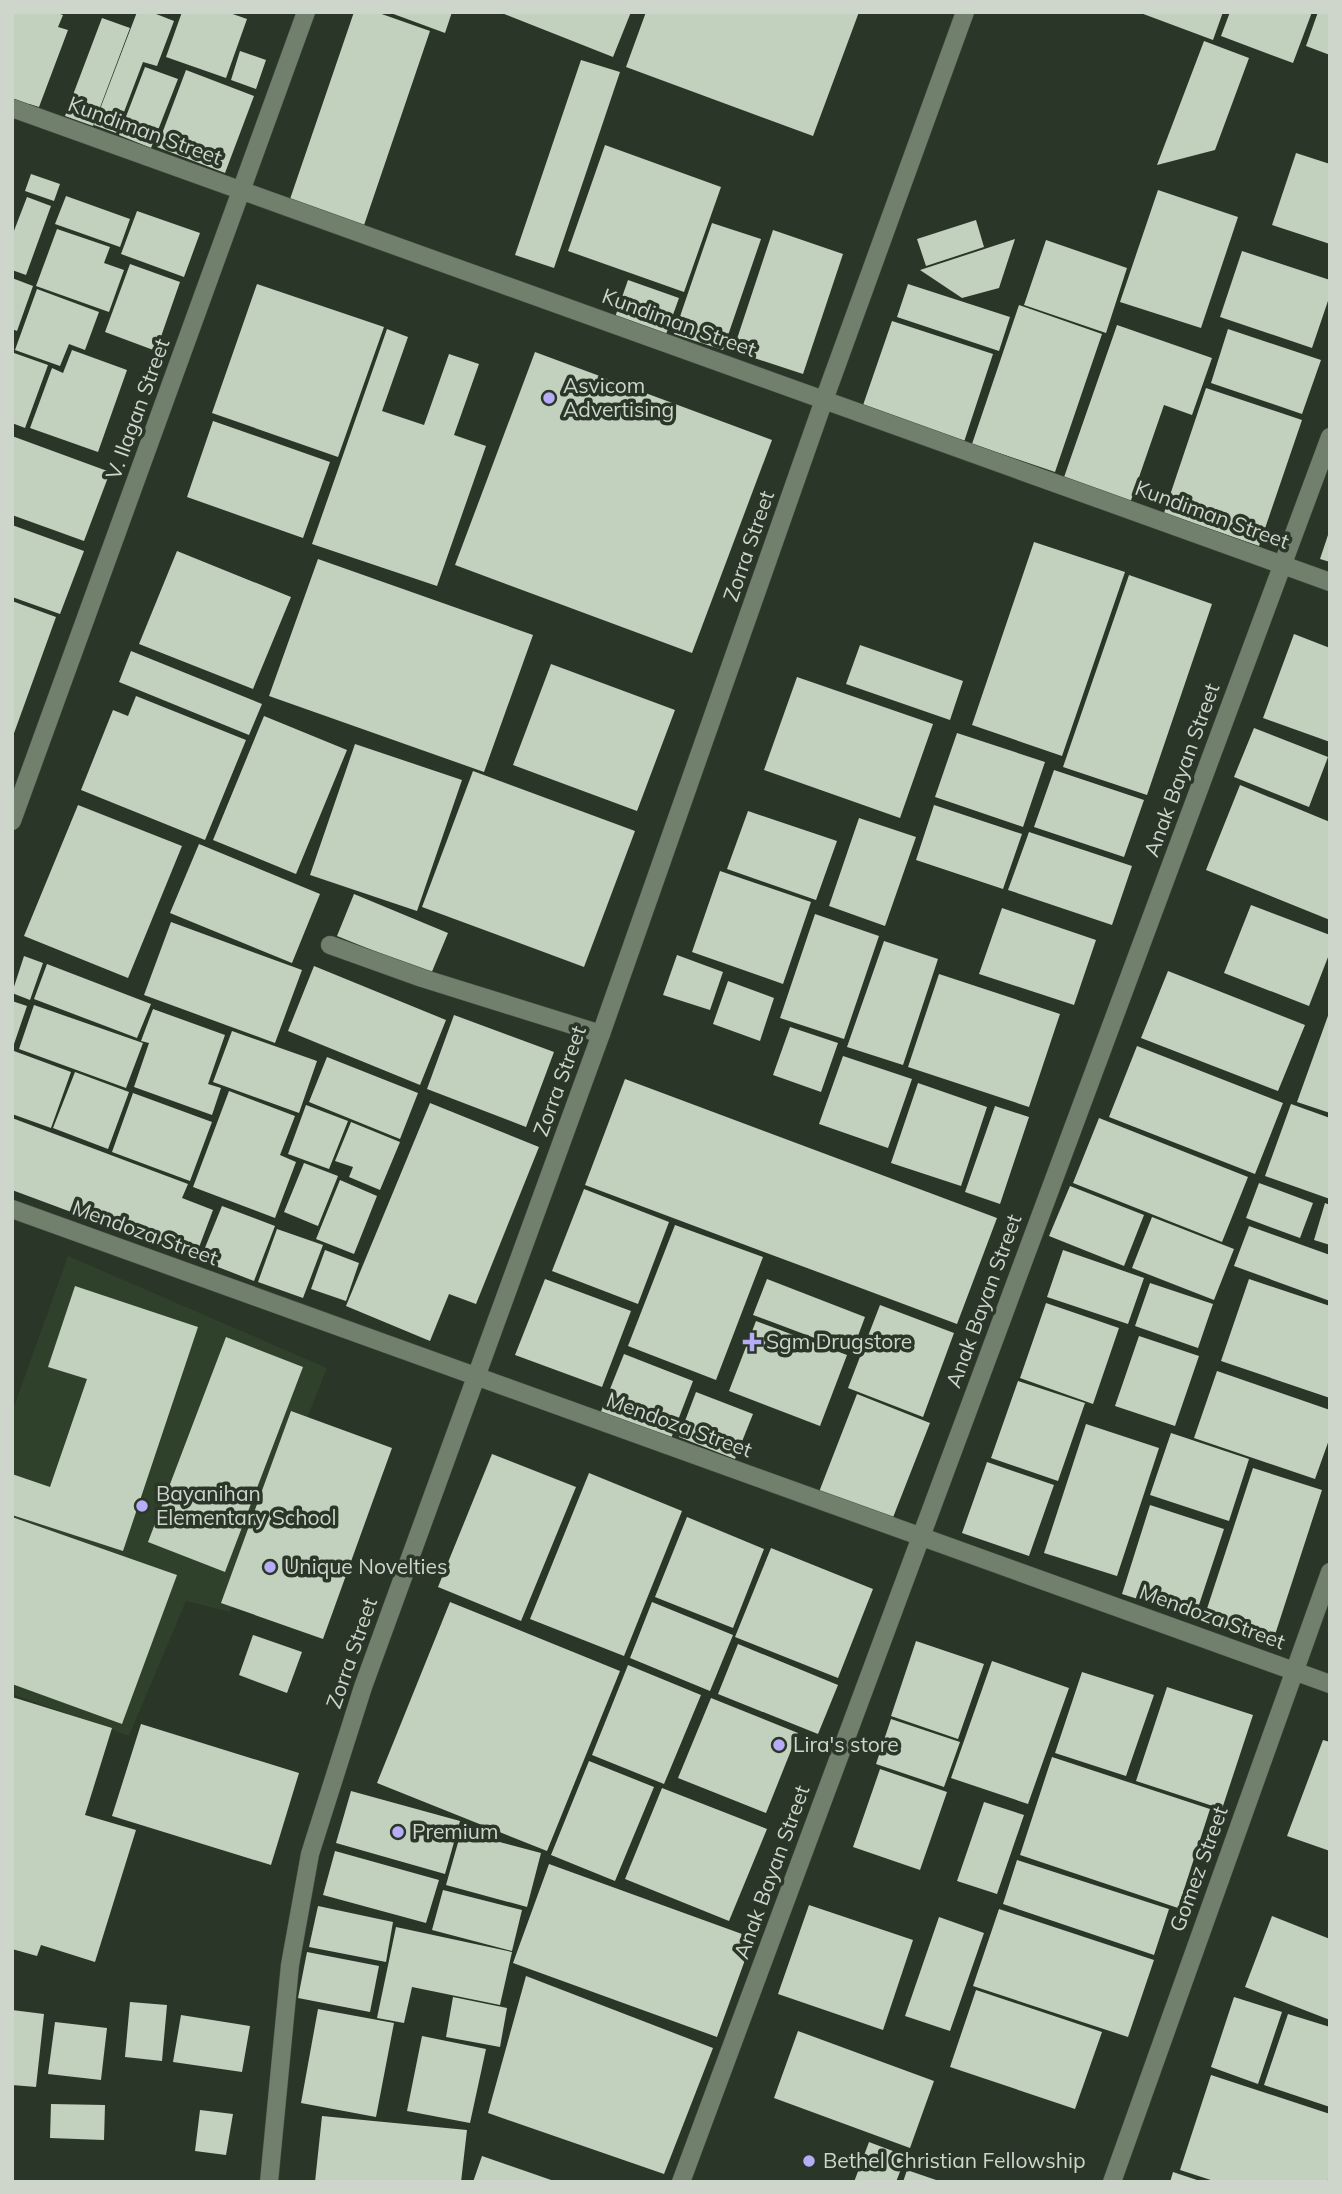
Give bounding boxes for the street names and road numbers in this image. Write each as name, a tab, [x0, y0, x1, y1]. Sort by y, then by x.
street label: Kundiman Street	[65, 90, 226, 170]
street label: Kundiman Street	[599, 282, 760, 362]
street label: V. Ilagan Street	[100, 335, 175, 483]
street label: Kundiman Street	[1132, 474, 1293, 554]
street label: Zorra Street	[717, 487, 779, 605]
street label: Anak Bayan Street	[1138, 679, 1225, 860]
street label: Zorra Street	[527, 1022, 591, 1139]
street label: Mendoza Street	[69, 1194, 222, 1270]
street label: Anak Bayan Street	[940, 1210, 1027, 1391]
street label: Mendoza Street	[603, 1386, 756, 1462]
street label: Mendoza Street	[1136, 1578, 1289, 1654]
street label: Zorra Street	[320, 1594, 382, 1712]
street label: Anak Bayan Street	[728, 1781, 815, 1962]
street label: Gomez Street	[1163, 1802, 1233, 1935]

